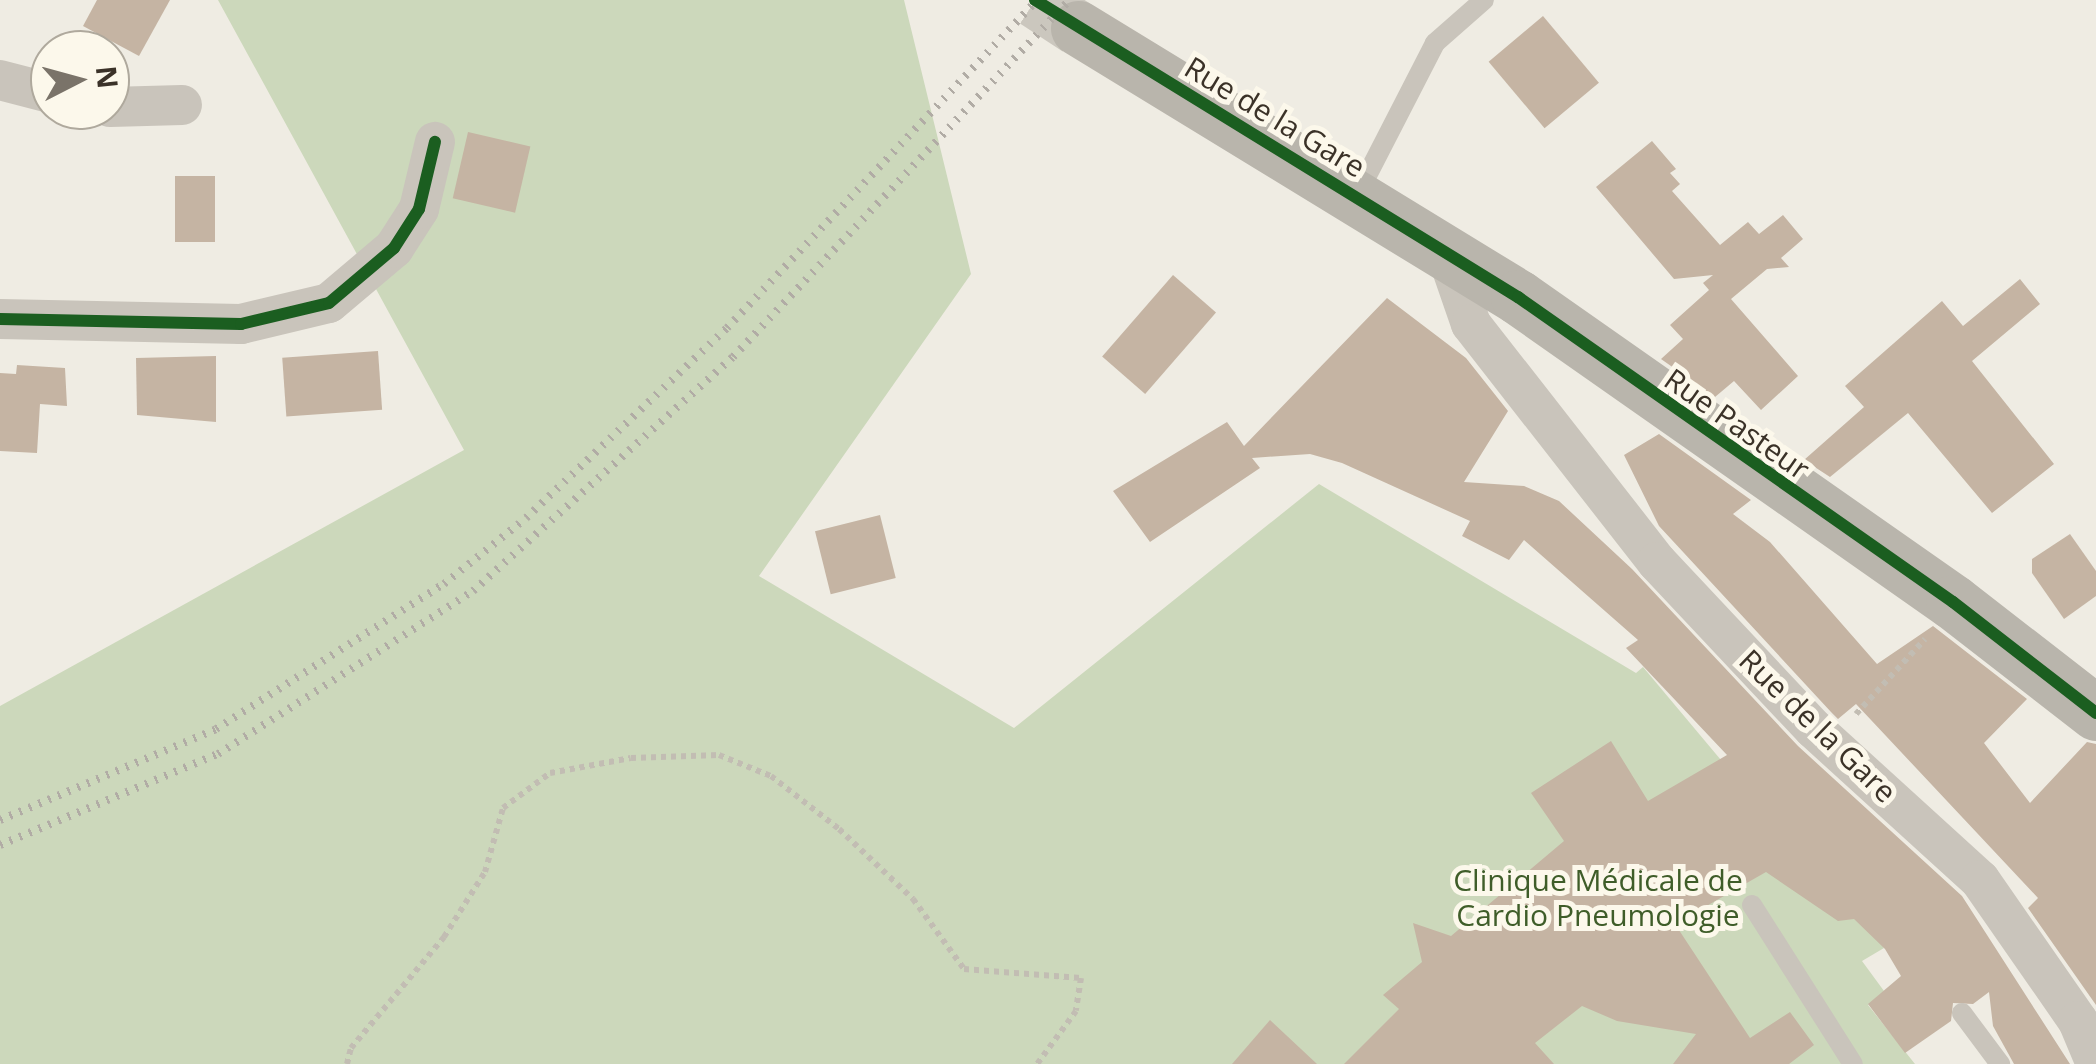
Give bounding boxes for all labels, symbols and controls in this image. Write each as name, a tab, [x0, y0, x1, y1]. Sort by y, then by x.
north arrow	[30, 30, 130, 130]
street label: Rue de la Gare	[1178, 49, 1372, 185]
text: N	[88, 64, 128, 90]
street label: Rue Pasteur	[1658, 361, 1816, 487]
street label: Rue de la Gare	[1732, 642, 1904, 810]
park label: Clinique Médicale de Cardio Pneumologie	[1453, 862, 1743, 932]

